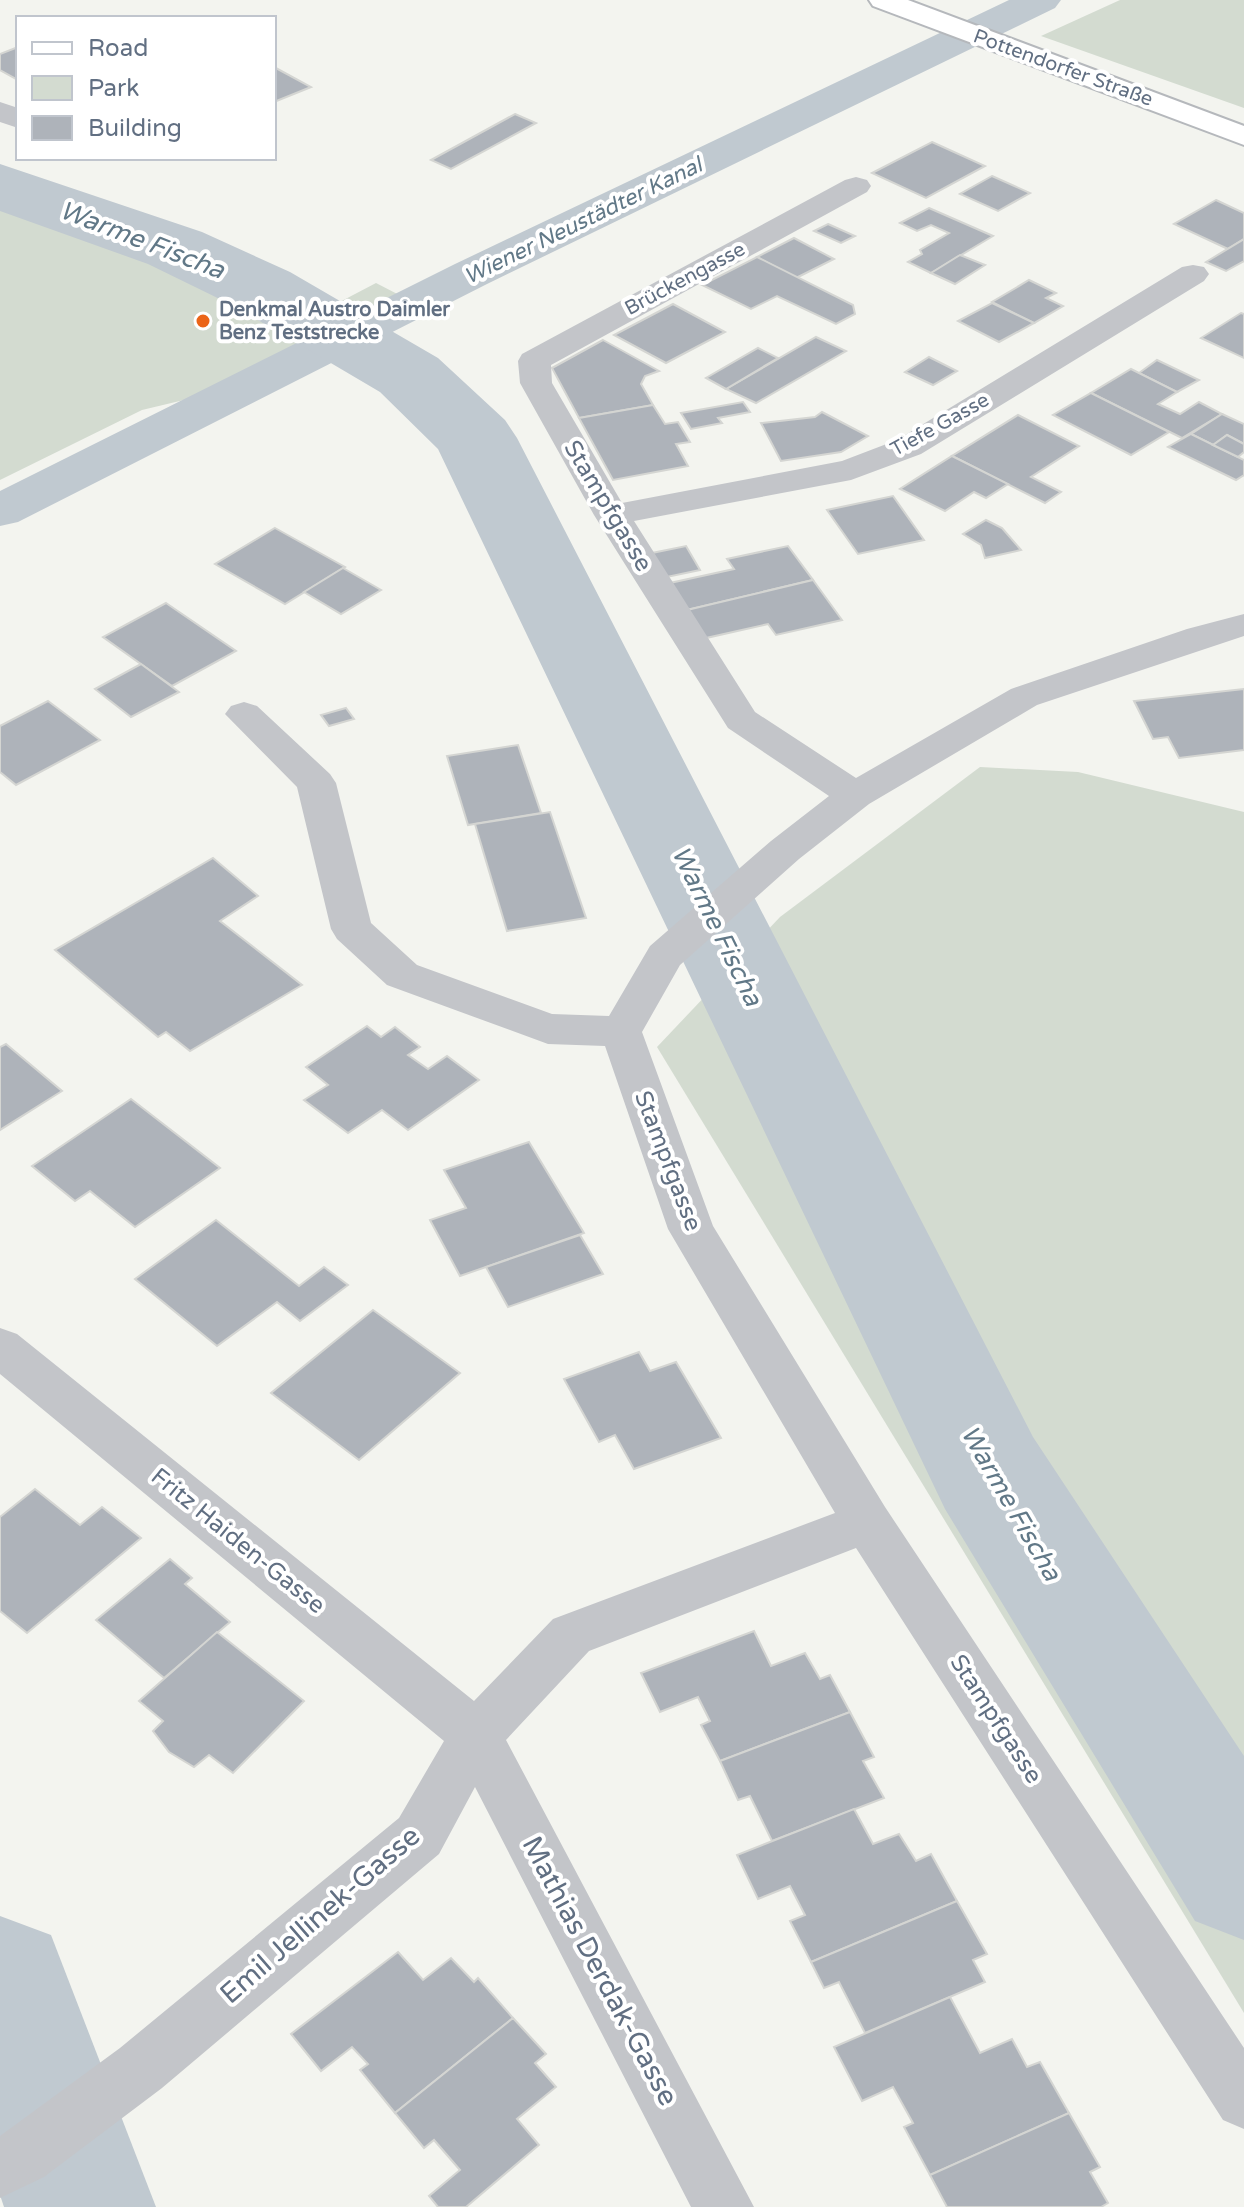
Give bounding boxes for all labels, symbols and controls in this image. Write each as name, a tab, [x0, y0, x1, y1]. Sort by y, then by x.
legend	[16, 16, 276, 160]
street label: Pottendorfer Straße	[970, 24, 1156, 112]
text: Road	[88, 34, 148, 63]
text: Park	[88, 74, 139, 103]
text: Building	[88, 114, 182, 143]
water label: Wiener Neustädter Kanal	[460, 151, 708, 290]
water label: Warme Fischa	[55, 194, 230, 286]
street label: Brückengasse	[621, 237, 749, 321]
place label: Denkmal Austro Daimler Benz Teststrecke	[219, 298, 450, 345]
marker: Denkmal Austro Daimler Benz Teststrecke	[194, 312, 212, 330]
street label: Tiefe Gasse	[887, 388, 993, 462]
street label: Stampfgasse	[558, 435, 658, 577]
water label: Warme Fischa	[665, 841, 770, 1012]
street label: Stampfgasse	[628, 1087, 708, 1235]
water label: Warme Fischa	[954, 1420, 1069, 1587]
street label: Fritz Haiden-Gasse	[145, 1462, 331, 1620]
street label: Stampfgasse	[944, 1649, 1048, 1789]
street label: Emil Jellinek-Gasse	[213, 1819, 427, 2011]
street label: Mathias Derdak-Gasse	[515, 1831, 685, 2111]

